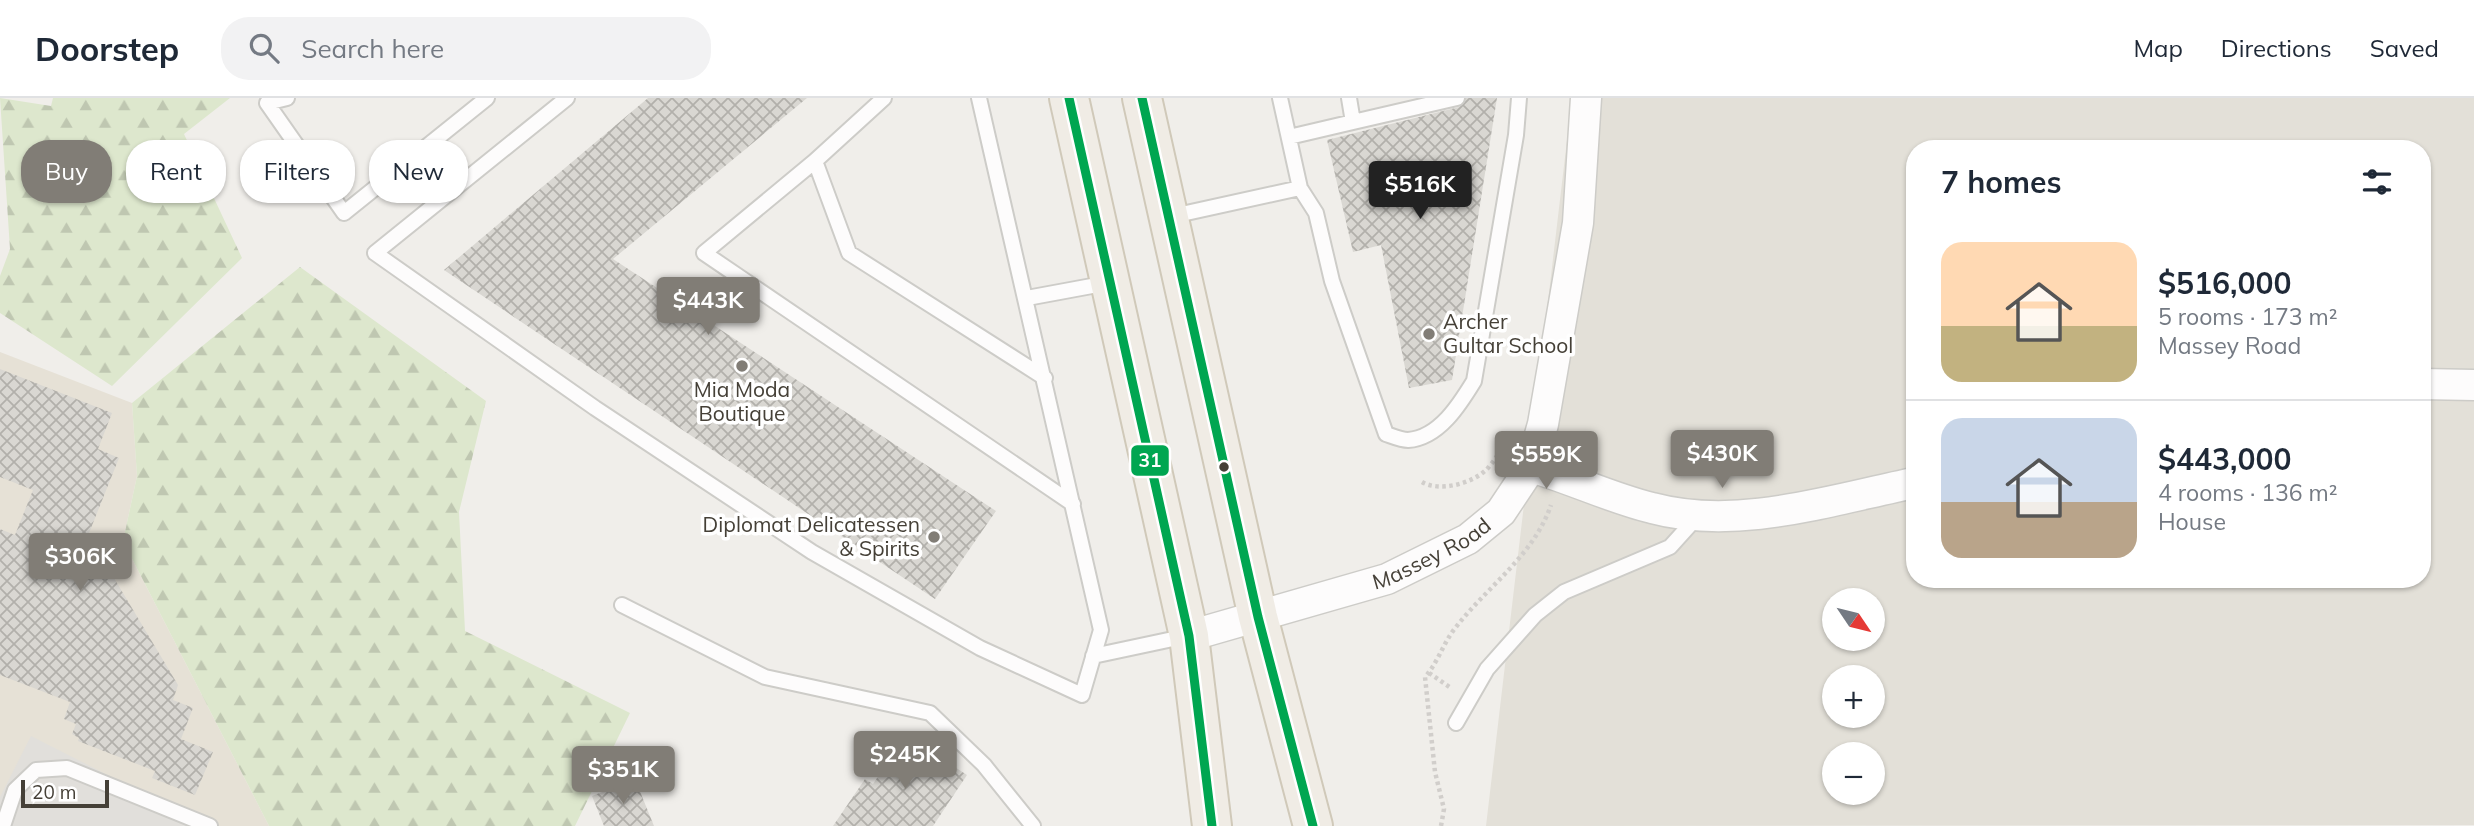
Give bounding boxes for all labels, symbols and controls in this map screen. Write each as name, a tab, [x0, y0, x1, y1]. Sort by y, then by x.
search box	[221, 17, 711, 80]
text: Doorstep	[35, 28, 179, 69]
icon: search	[245, 29, 283, 67]
text: Search here	[301, 32, 444, 65]
text: Map	[2133, 33, 2183, 63]
text: Directions	[2221, 33, 2332, 63]
text: Saved	[2370, 33, 2439, 63]
chip: Buy	[21, 140, 112, 203]
chip: Rent	[126, 140, 226, 203]
chip: Filters	[240, 140, 355, 203]
chip: New	[369, 140, 468, 203]
pin: $516K	[1371, 162, 1469, 221]
text: 7 homes	[1941, 163, 2062, 201]
icon: filters	[2358, 163, 2396, 201]
text: $516K	[1385, 169, 1455, 198]
text: $516,000	[2158, 264, 2291, 302]
icon: home	[1997, 270, 2081, 354]
pin: $443K	[659, 278, 757, 337]
text: $443K	[673, 285, 743, 314]
text: 5 rooms · 173 m²	[2158, 302, 2338, 331]
place label: Archer Gultar School	[1443, 308, 1573, 358]
marker: Archer Gultar School	[1421, 326, 1437, 342]
text: Massey Road	[2158, 331, 2301, 360]
marker: Mia Moda Boutique	[734, 358, 750, 374]
place label: Mia Moda Boutique	[694, 376, 790, 426]
pin: $430K	[1673, 430, 1771, 490]
pin: $559K	[1497, 432, 1595, 491]
text: $430K	[1687, 438, 1757, 467]
text: $559K	[1511, 439, 1581, 468]
text: $443,000	[2158, 440, 2291, 478]
line badge: 31	[1130, 444, 1170, 477]
icon: home	[1997, 446, 2081, 530]
text: 31	[1139, 448, 1161, 472]
unlabelled marker	[1217, 460, 1231, 474]
text: 4 rooms · 136 m²	[2158, 478, 2338, 507]
text: House	[2158, 507, 2226, 536]
place label: Diplomat Delicatessen & Spirits	[703, 511, 920, 561]
street label: Massey Road	[1369, 512, 1496, 595]
marker: Diplomat Delicatessen & Spirits	[926, 529, 942, 545]
pin: $306K	[31, 533, 129, 593]
text: $306K	[45, 541, 115, 570]
north arrow	[1822, 588, 1885, 651]
map controls	[1822, 588, 1885, 805]
button: +	[1822, 665, 1885, 728]
pin: $245K	[856, 732, 954, 791]
text: $245K	[870, 739, 940, 768]
button: −	[1822, 742, 1885, 805]
pin: $351K	[574, 746, 672, 806]
text: $351K	[588, 754, 658, 783]
scale bar	[21, 777, 108, 809]
text: 20 m	[32, 780, 76, 804]

